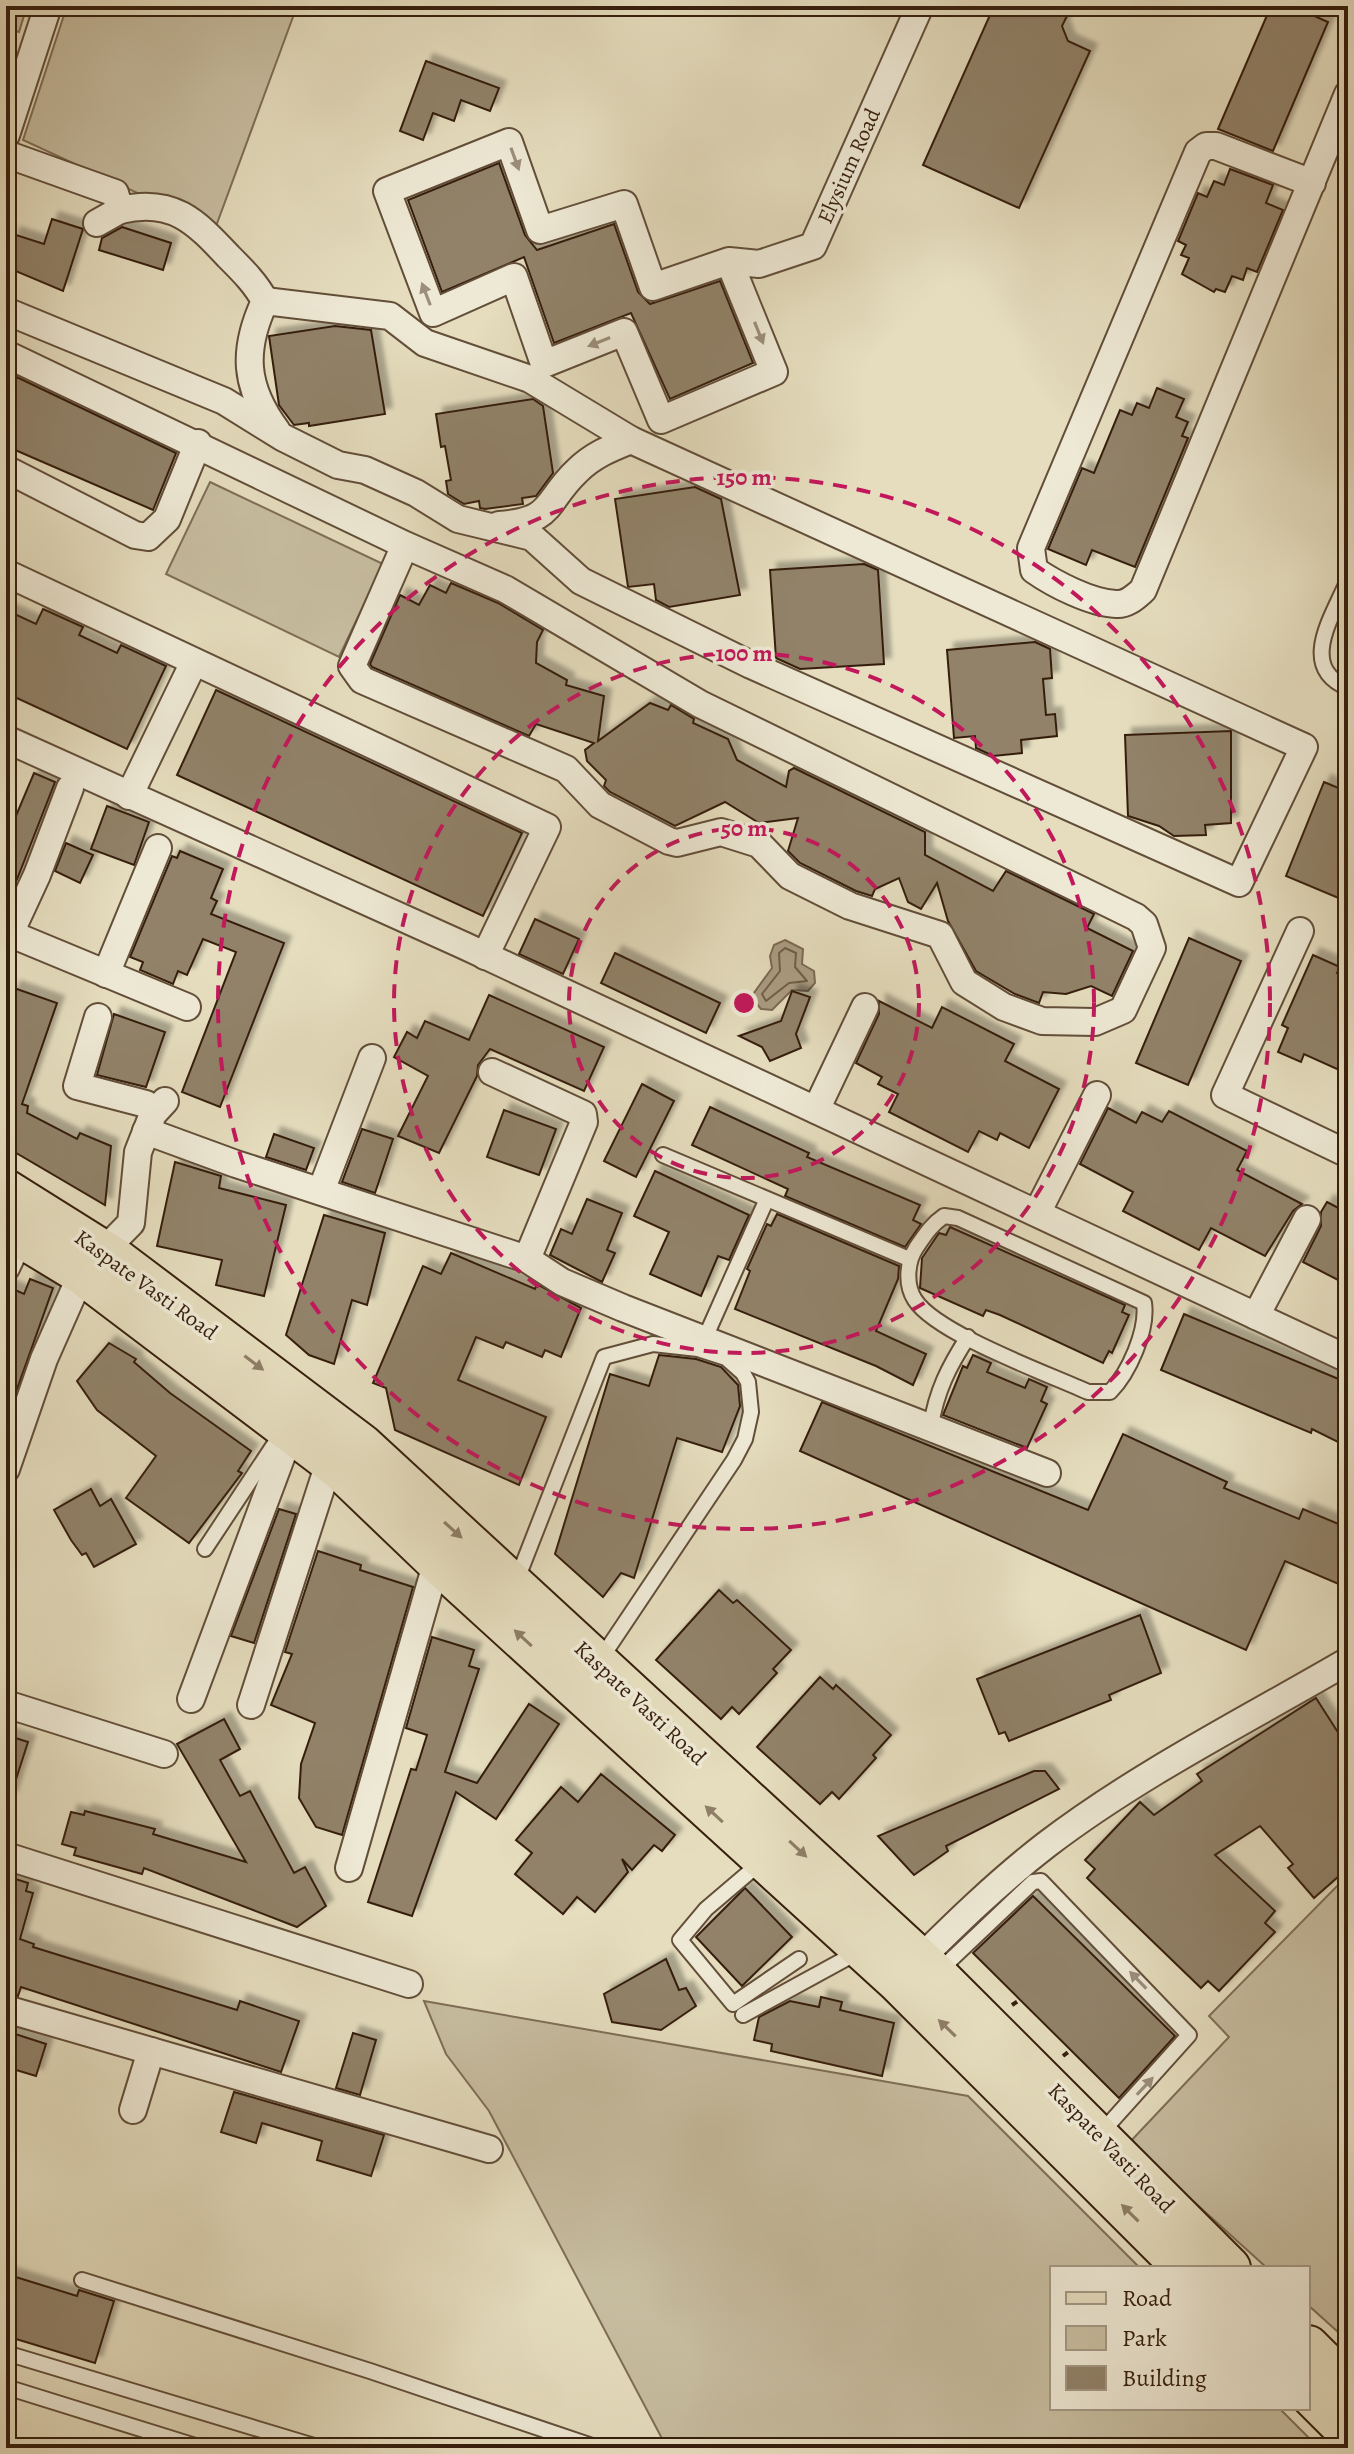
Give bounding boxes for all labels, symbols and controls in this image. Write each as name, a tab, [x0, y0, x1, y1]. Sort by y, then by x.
street label: Elysium Road	[810, 103, 888, 229]
one-way arrow	[509, 147, 522, 171]
one-way arrow	[419, 282, 432, 306]
one-way arrow	[752, 321, 765, 345]
one-way arrow	[587, 336, 611, 349]
text: 150 m	[716, 461, 772, 493]
text: 100 m	[715, 637, 773, 669]
text: 50 m	[721, 812, 767, 844]
centre of rings	[730, 989, 758, 1017]
street label: Kaspate Vasti Road	[68, 1223, 224, 1347]
one-way arrow	[244, 1355, 264, 1371]
one-way arrow	[443, 1521, 462, 1539]
one-way arrow	[514, 1630, 533, 1648]
street label: Kaspate Vasti Road	[567, 1634, 713, 1772]
one-way arrow	[705, 1806, 724, 1824]
one-way arrow	[788, 1839, 807, 1857]
one-way arrow	[1129, 1971, 1148, 1990]
one-way arrow	[937, 2020, 956, 2038]
street label: Kaspate Vasti Road	[1041, 2076, 1181, 2220]
one-way arrow	[1135, 2077, 1153, 2096]
one-way arrow	[1121, 2204, 1140, 2223]
legend	[1050, 2266, 1310, 2410]
text: Road	[1122, 2282, 1172, 2314]
text: Park	[1122, 2322, 1167, 2354]
text: Building	[1122, 2362, 1207, 2394]

